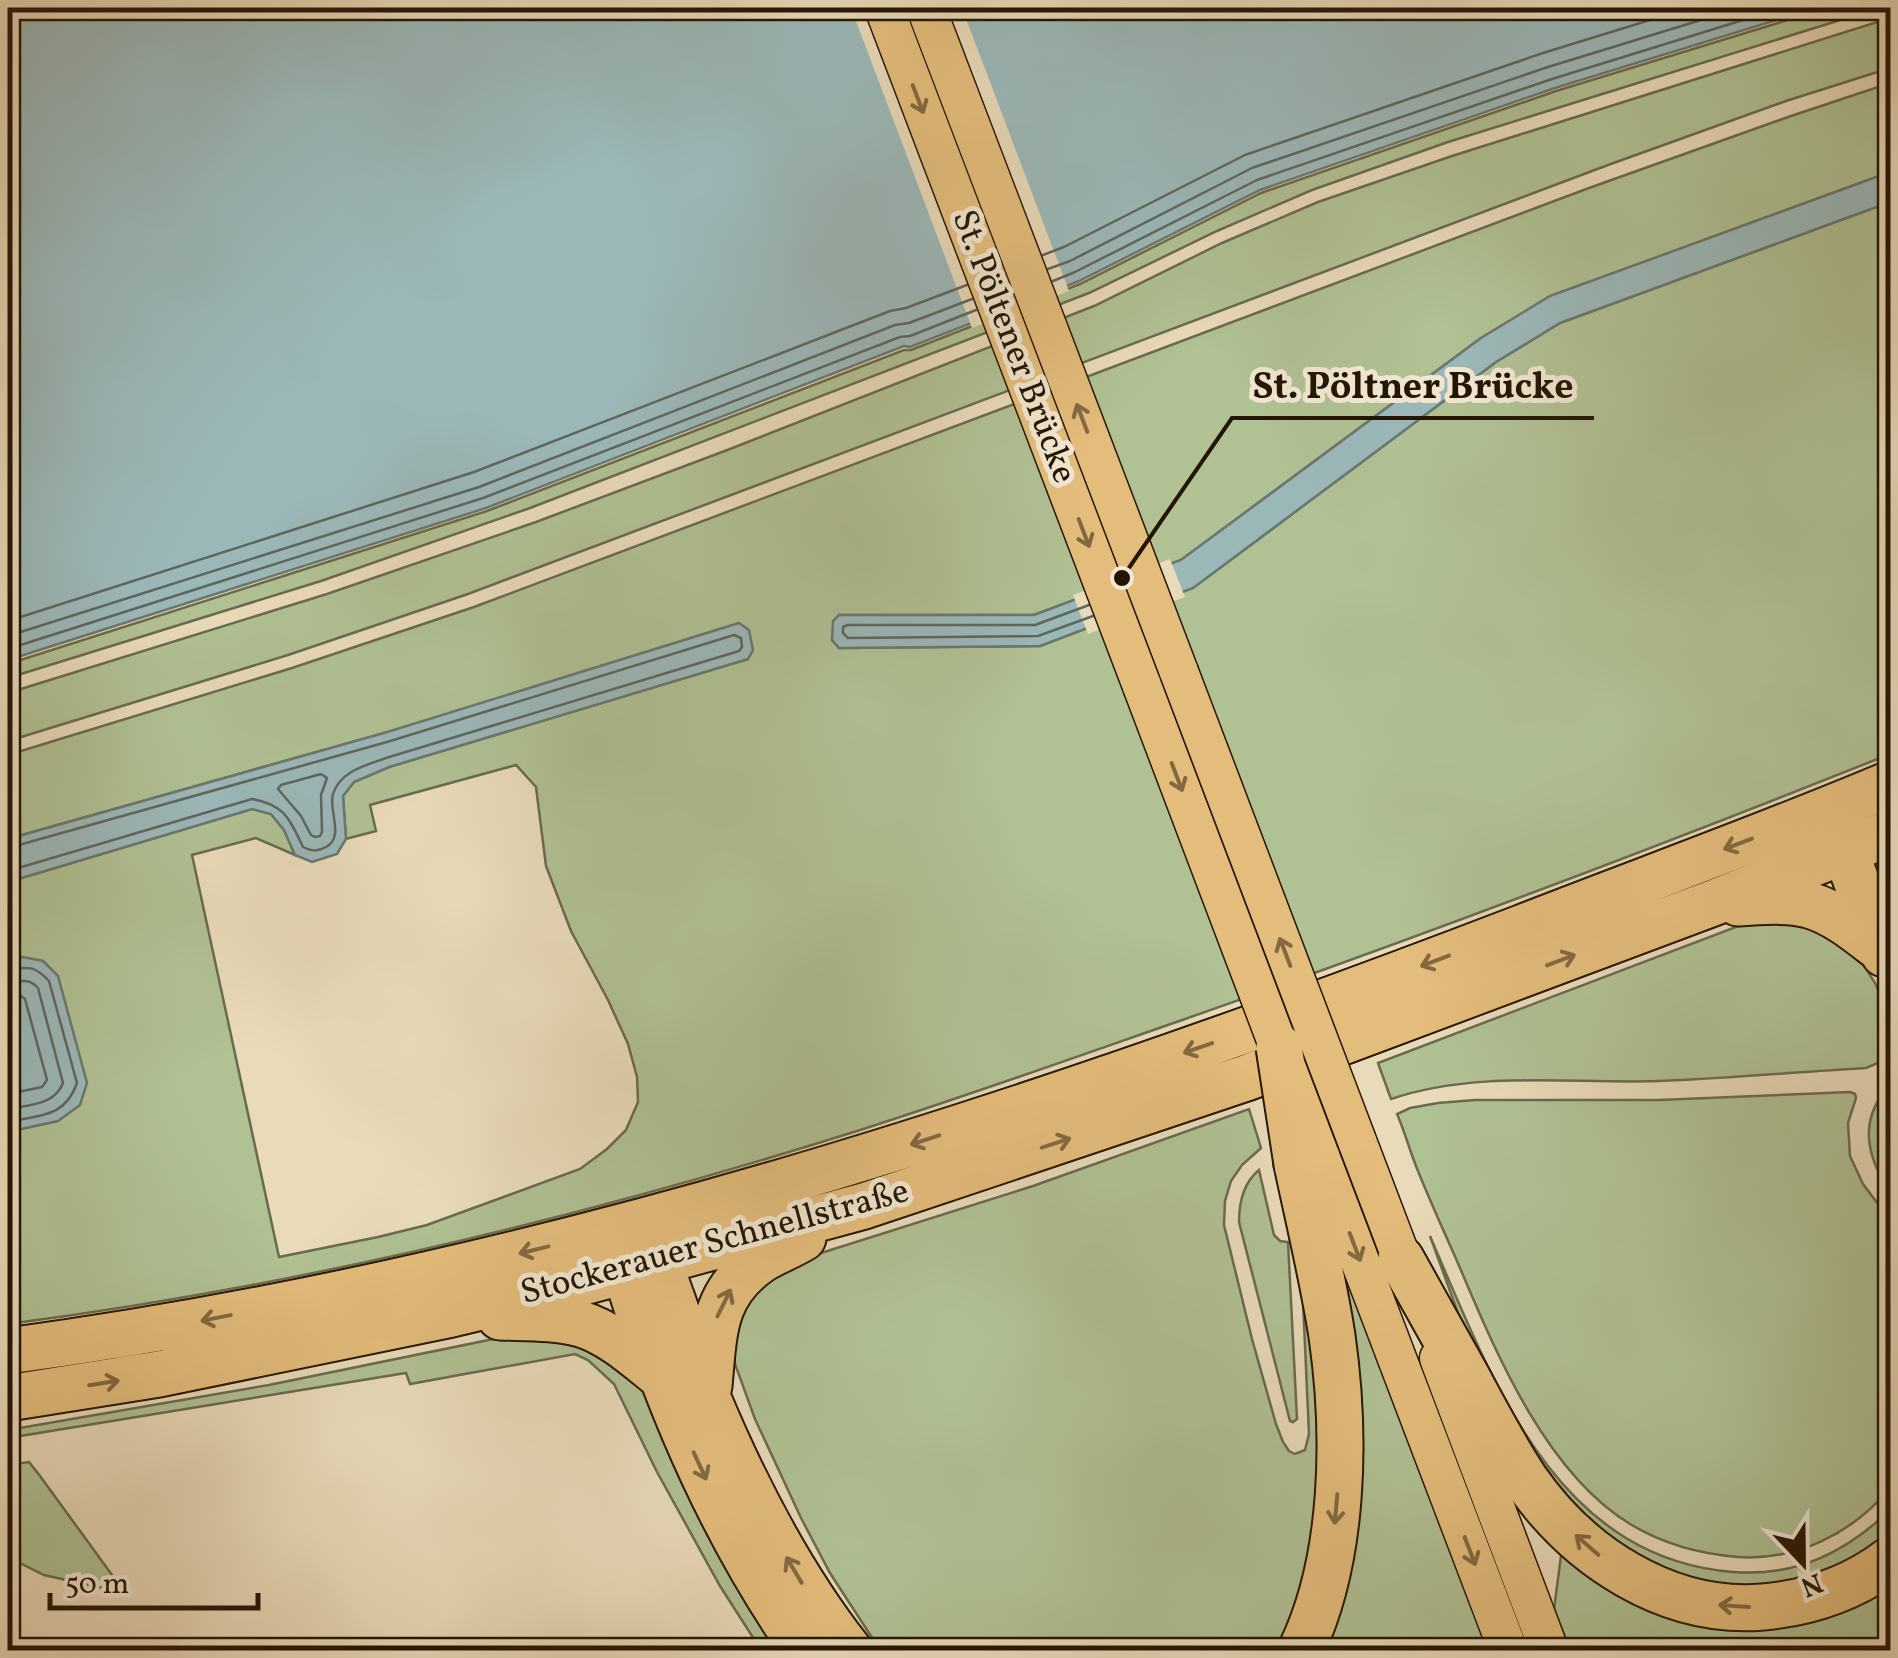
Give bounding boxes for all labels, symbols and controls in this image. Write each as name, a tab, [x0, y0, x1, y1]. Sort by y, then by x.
one-way arrow	[911, 83, 929, 113]
street label: St. Pöltener Brücke	[939, 203, 1087, 491]
callout: St. Pöltner Brücke	[1232, 350, 1594, 418]
text: St. Pöltner Brücke	[1252, 362, 1574, 415]
one-way arrow	[1072, 403, 1090, 434]
one-way arrow	[1076, 517, 1094, 548]
one-way arrow	[1169, 762, 1187, 792]
one-way arrow	[1723, 836, 1754, 854]
one-way arrow	[1275, 938, 1293, 969]
one-way arrow	[1545, 950, 1576, 968]
one-way arrow	[1420, 953, 1450, 971]
one-way arrow	[1182, 1040, 1214, 1058]
one-way arrow	[909, 1132, 941, 1150]
one-way arrow	[1040, 1132, 1071, 1150]
street label: Stockerauer Schnellstraße	[516, 1168, 914, 1318]
one-way arrow	[1347, 1230, 1365, 1261]
one-way arrow	[519, 1242, 551, 1260]
one-way arrow	[715, 1289, 734, 1319]
one-way arrow	[200, 1309, 233, 1328]
one-way arrow	[87, 1373, 120, 1392]
one-way arrow	[692, 1450, 711, 1480]
one-way arrow	[1326, 1493, 1345, 1525]
north arrow	[1753, 1513, 1853, 1613]
one-way arrow	[1462, 1534, 1480, 1565]
one-way arrow	[1575, 1535, 1601, 1557]
scale bar	[50, 1548, 258, 1610]
one-way arrow	[784, 1556, 804, 1585]
text: N	[1795, 1562, 1828, 1606]
text: 50 m	[65, 1564, 129, 1606]
one-way arrow	[1718, 1597, 1750, 1616]

